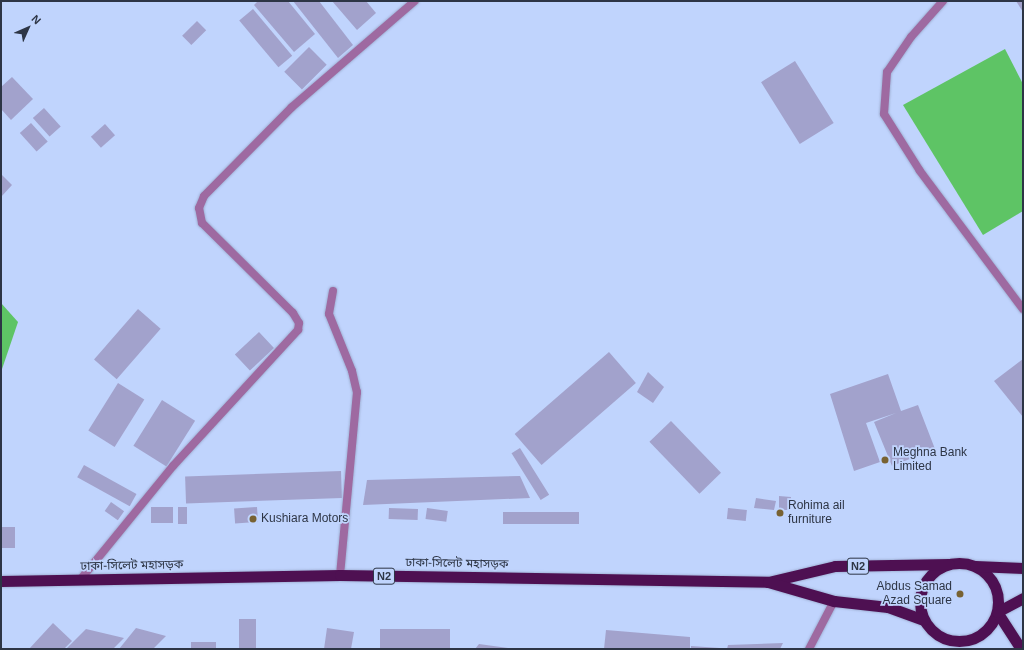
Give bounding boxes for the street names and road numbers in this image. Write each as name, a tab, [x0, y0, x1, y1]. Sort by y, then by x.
street label: ঢাকা-সিলেট মহাসড়ক	[405, 556, 509, 572]
road number: N2	[846, 557, 870, 575]
street label: ঢাকা-সিলেট মহাসড়ক	[80, 558, 184, 574]
road number: N2	[372, 567, 396, 585]

